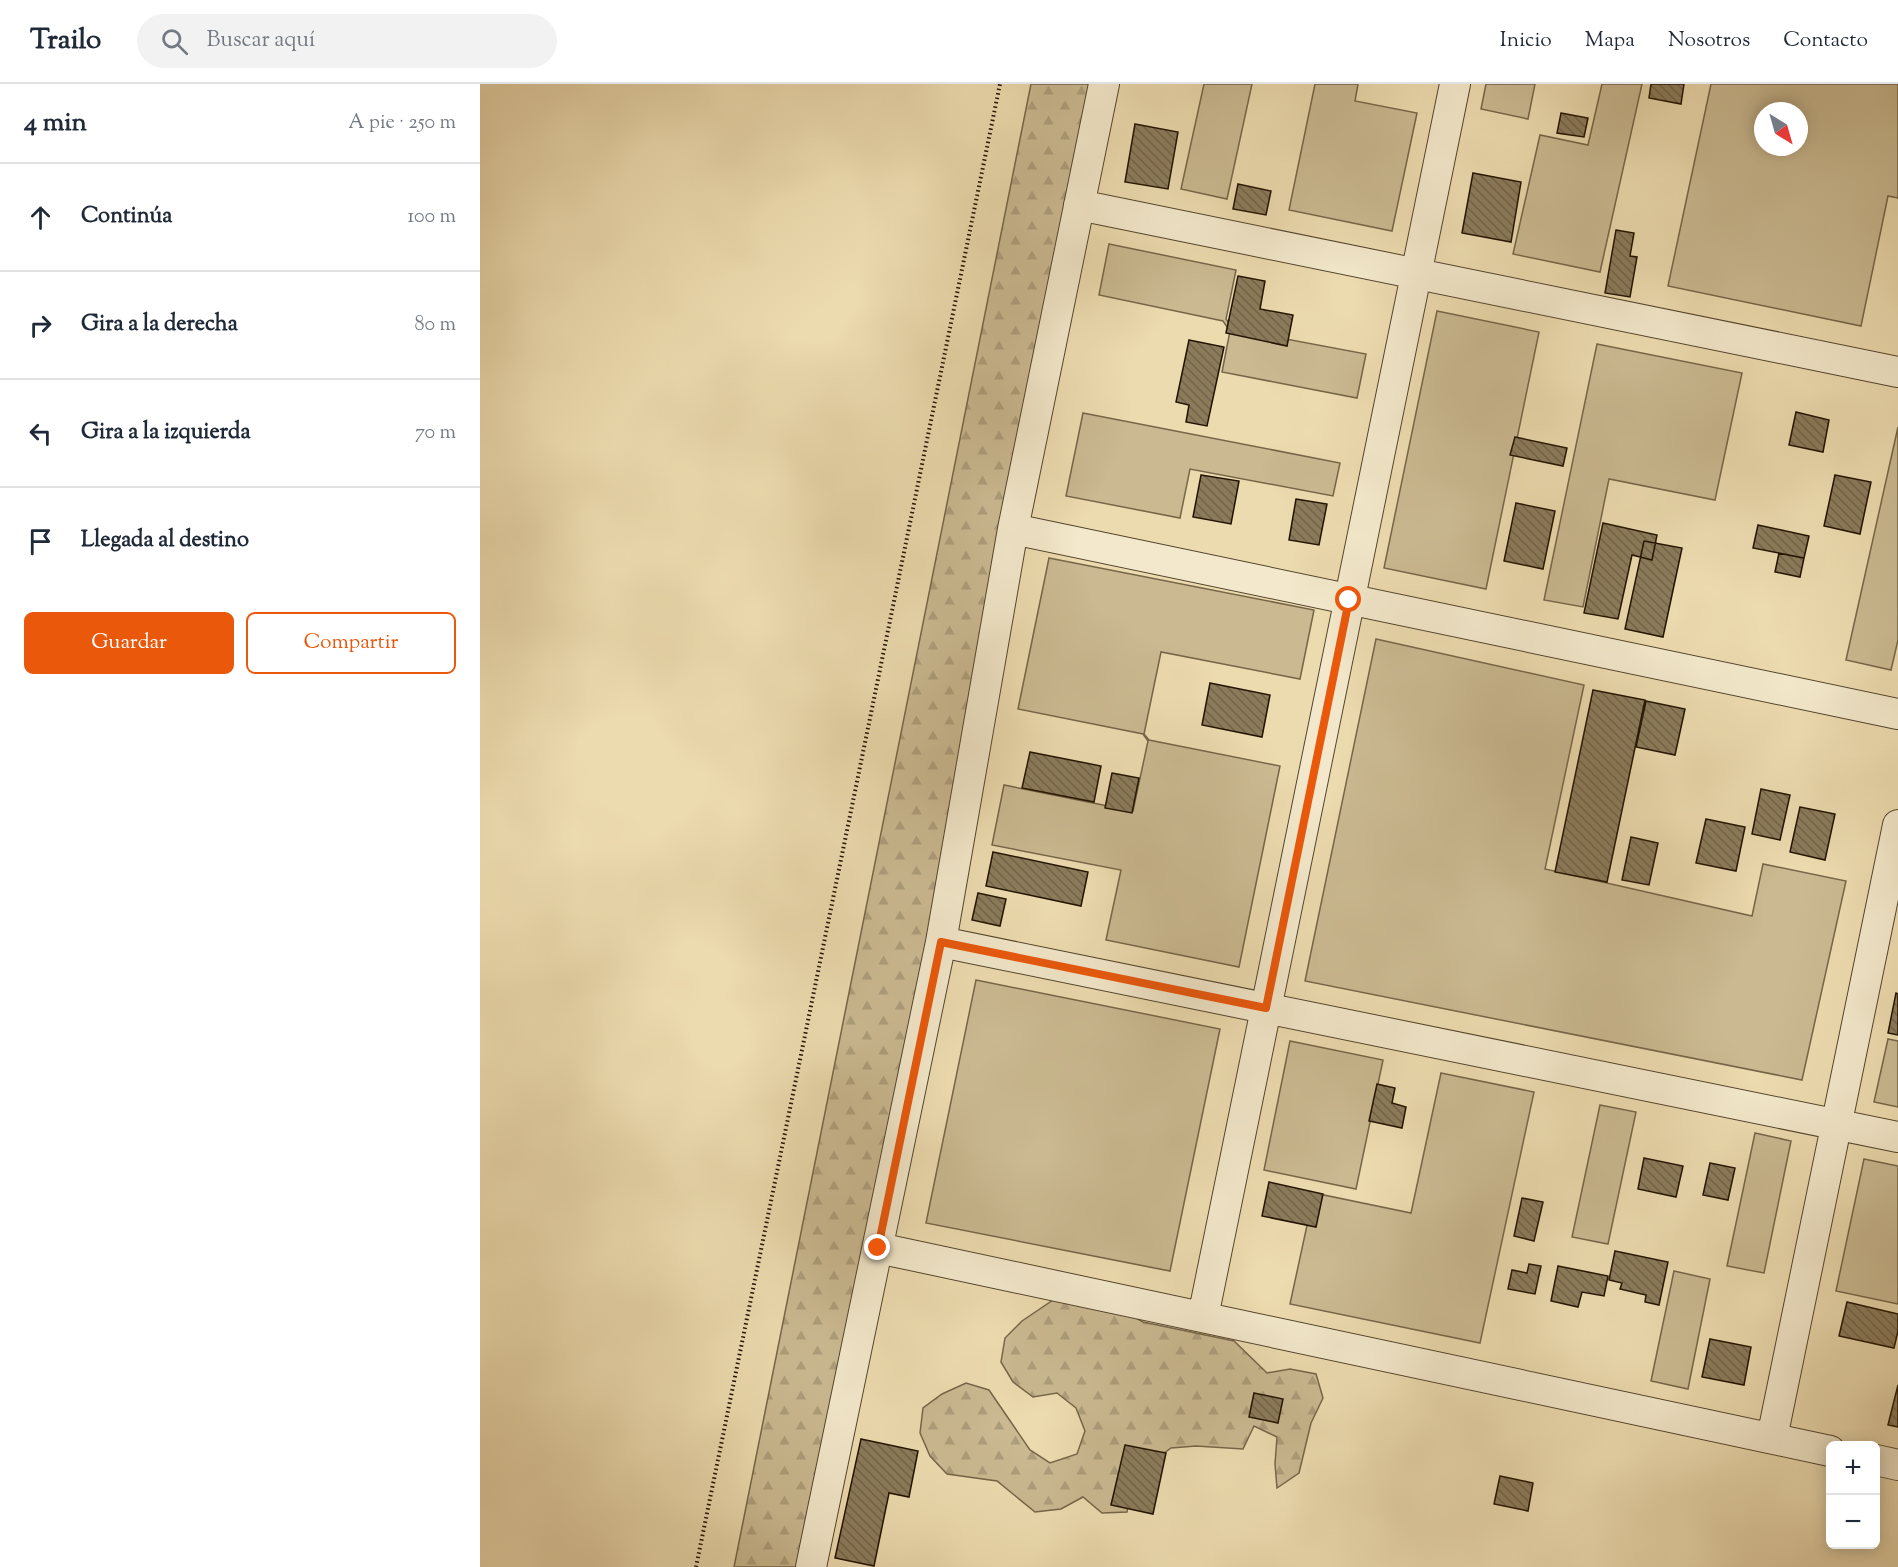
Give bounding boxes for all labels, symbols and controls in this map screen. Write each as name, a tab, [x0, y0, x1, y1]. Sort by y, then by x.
search box	[137, 14, 557, 68]
text: Trailo	[30, 21, 101, 61]
icon: search	[158, 25, 191, 58]
text: Buscar aquí	[206, 25, 315, 57]
text: Inicio	[1500, 26, 1552, 56]
text: Mapa	[1585, 26, 1635, 56]
text: Nosotros	[1668, 26, 1750, 56]
text: Contacto	[1783, 26, 1868, 56]
north arrow	[1754, 102, 1808, 156]
text: 4 min	[24, 105, 87, 142]
text: A pie · 250 m	[348, 109, 456, 138]
icon: ahead	[24, 201, 57, 234]
text: Continúa	[81, 201, 172, 233]
text: 100 m	[407, 203, 456, 232]
icon: right	[24, 309, 57, 342]
text: Gira a la derecha	[81, 309, 238, 341]
text: 80 m	[415, 311, 456, 340]
icon: left	[24, 417, 57, 450]
text: Gira a la izquierda	[81, 417, 251, 449]
text: 70 m	[415, 419, 456, 448]
icon: arrive	[24, 525, 57, 558]
text: Llegada al destino	[81, 525, 249, 557]
route start	[1335, 586, 1361, 612]
button: Guardar	[24, 612, 234, 674]
button: Compartir	[246, 612, 456, 674]
route end	[864, 1234, 890, 1260]
map controls	[1826, 1441, 1880, 1549]
button: +	[1826, 1441, 1880, 1495]
button: −	[1826, 1495, 1880, 1549]

